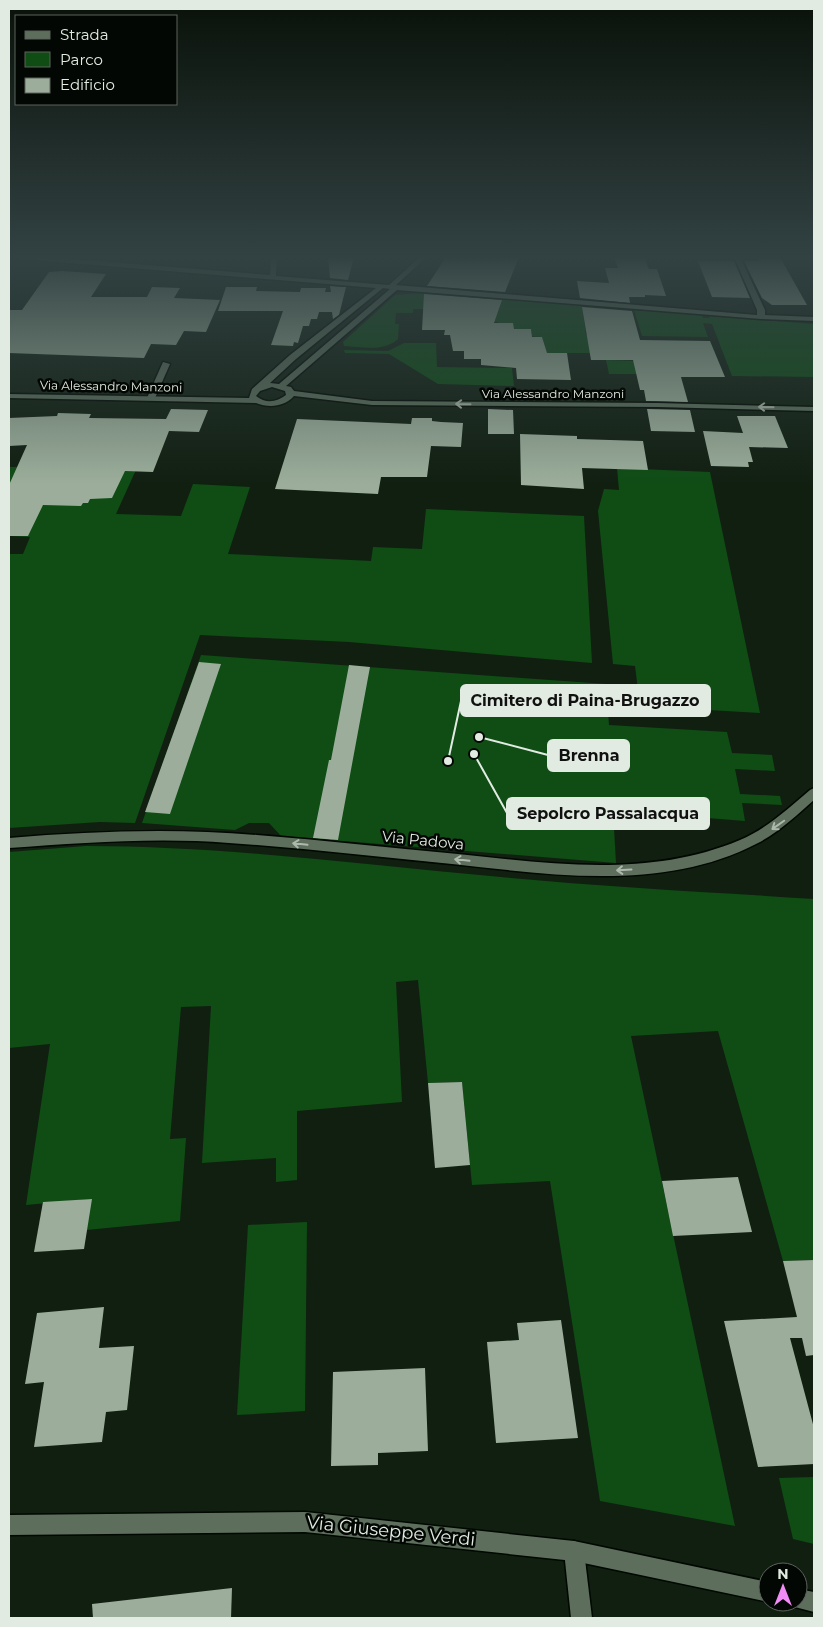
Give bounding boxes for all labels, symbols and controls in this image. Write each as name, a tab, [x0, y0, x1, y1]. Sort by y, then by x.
legend	[15, 15, 178, 105]
text: Strada	[60, 25, 109, 44]
text: Parco	[60, 50, 103, 69]
text: Edificio	[60, 75, 115, 94]
street label: Via Alessandro Manzoni	[40, 377, 182, 395]
street label: Via Alessandro Manzoni	[482, 386, 624, 401]
one-way arrow	[455, 399, 472, 409]
one-way arrow	[758, 402, 774, 412]
callout: Cimitero di Paina-Brugazzo	[461, 685, 710, 716]
text: Cimitero di Paina-Brugazzo	[470, 691, 700, 710]
callout: Brenna	[548, 740, 629, 771]
text: Brenna	[558, 746, 620, 765]
callout: Sepolcro Passalacqua	[507, 798, 709, 829]
text: Sepolcro Passalacqua	[517, 804, 699, 823]
one-way arrow	[771, 820, 785, 830]
street label: Via Padova	[381, 826, 465, 854]
one-way arrow	[293, 839, 309, 849]
one-way arrow	[454, 855, 470, 865]
one-way arrow	[616, 866, 632, 875]
street label: Via Giuseppe Verdi	[306, 1511, 476, 1551]
north arrow	[758, 1562, 808, 1612]
text: N	[777, 1565, 789, 1583]

